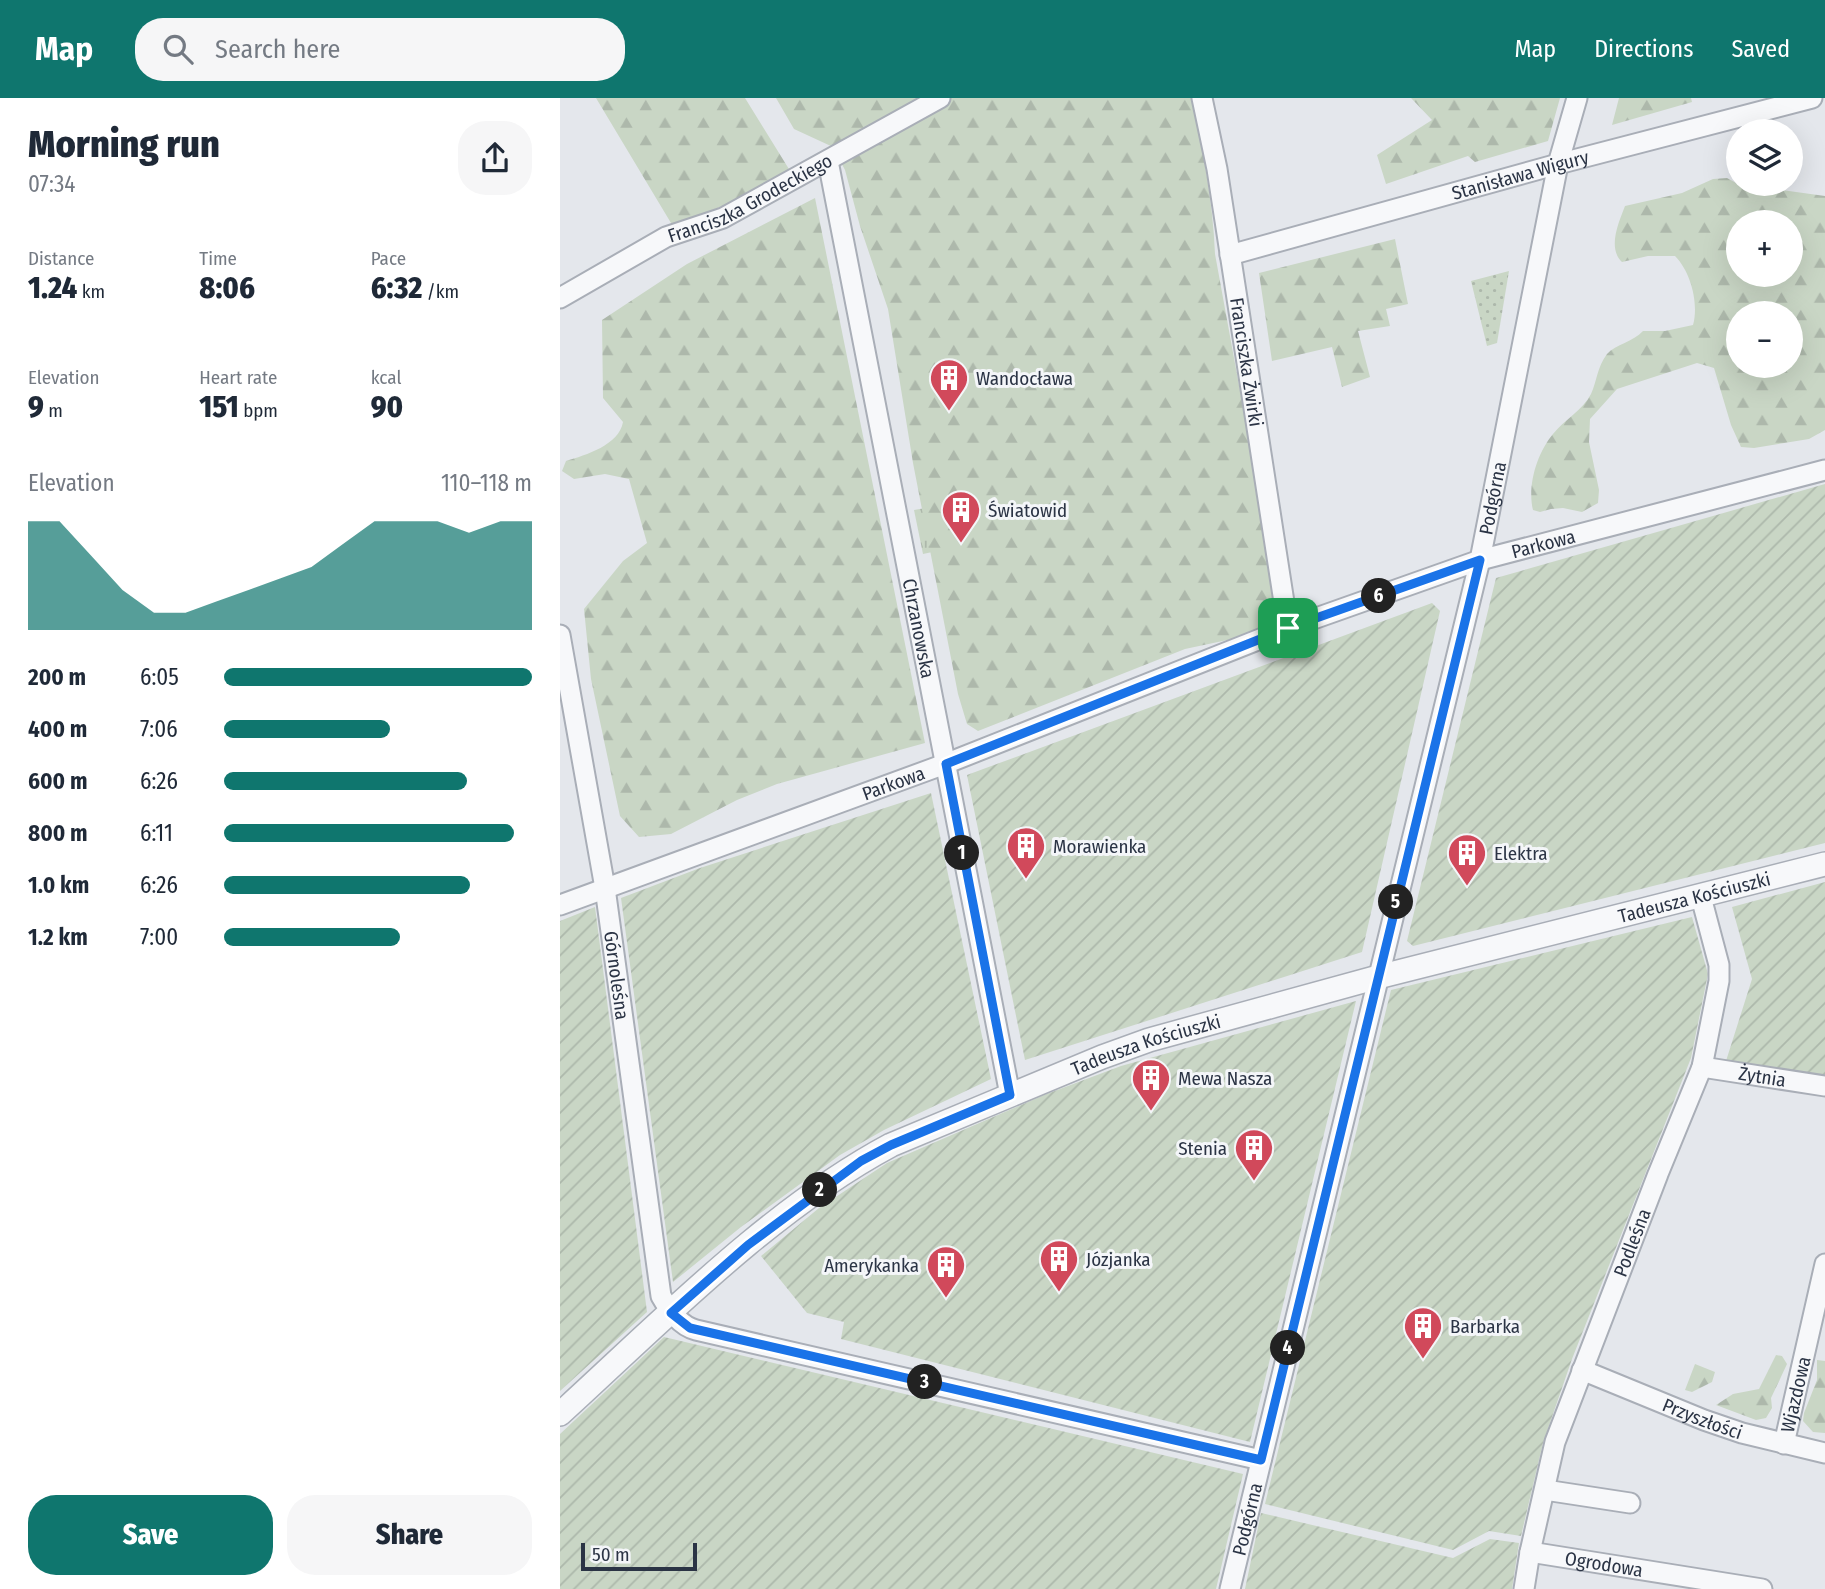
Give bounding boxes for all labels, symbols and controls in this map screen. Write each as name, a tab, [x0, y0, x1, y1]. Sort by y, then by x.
search box	[135, 18, 625, 81]
text: Map	[35, 29, 93, 69]
icon: search	[159, 30, 197, 68]
text: Search here	[215, 34, 340, 65]
text: Map	[1515, 35, 1556, 63]
text: Directions	[1594, 35, 1693, 63]
text: Saved	[1731, 35, 1790, 63]
map controls	[1726, 119, 1803, 378]
button: layers	[1726, 119, 1803, 196]
text: Morning run	[28, 121, 220, 167]
button: share	[458, 121, 532, 195]
street label: Stanisława Wigury	[1449, 145, 1591, 204]
street label: Franciszka Grodeckiego	[665, 149, 836, 247]
text: 07:34	[28, 170, 75, 198]
button: +	[1726, 210, 1803, 287]
text: Distance	[28, 247, 95, 270]
text: Time	[199, 247, 237, 270]
text: Pace	[371, 247, 406, 270]
text: 1.24	[28, 270, 77, 306]
text: 8:06	[199, 270, 255, 306]
text: 6:32	[371, 270, 422, 306]
text: km	[77, 280, 105, 303]
text: /km	[422, 280, 459, 303]
street label: Franciszka Żwirki	[1226, 296, 1268, 428]
button: −	[1726, 301, 1803, 378]
building icon: Wandocława	[928, 357, 970, 412]
text: Elevation	[28, 366, 100, 389]
text: Heart rate	[199, 366, 277, 389]
text: kcal	[371, 366, 401, 389]
place label: Wandocława	[976, 367, 1073, 390]
text: 9	[28, 389, 44, 425]
text: 151	[199, 389, 239, 425]
text: 90	[371, 389, 403, 425]
text: m	[44, 399, 63, 422]
text: bpm	[239, 399, 278, 422]
street label: Podgórna	[1474, 460, 1511, 537]
text: Elevation	[28, 469, 115, 497]
text: 110–118 m	[441, 469, 532, 497]
building icon: Światowid	[940, 489, 982, 544]
place label: Światowid	[988, 499, 1067, 522]
street label: Parkowa	[1509, 524, 1578, 563]
street label: Chrzanowska	[898, 576, 940, 680]
pin: 6	[1362, 578, 1396, 614]
text: 6	[1374, 584, 1383, 607]
pin	[1258, 598, 1318, 658]
icon: arrive	[1269, 609, 1307, 647]
text: 200 m	[28, 663, 86, 691]
text: 6:05	[140, 663, 179, 691]
text: 400 m	[28, 715, 87, 743]
text: 7:06	[140, 715, 178, 743]
street label: Parkowa	[859, 761, 928, 805]
text: 600 m	[28, 767, 87, 795]
text: 6:26	[140, 767, 178, 795]
text: 800 m	[28, 819, 88, 847]
text: 6:11	[140, 819, 173, 847]
building icon: Morawienka	[1005, 825, 1047, 880]
building icon: Elektra	[1446, 832, 1488, 887]
place label: Morawienka	[1053, 835, 1146, 858]
pin: 1	[944, 836, 980, 870]
text: 1	[957, 841, 966, 864]
place label: Elektra	[1494, 842, 1548, 865]
street label: Tadeusza Kościuszki	[1616, 867, 1773, 927]
text: 1.0 km	[28, 871, 89, 899]
text: 6:26	[140, 871, 178, 899]
pin: 5	[1378, 884, 1414, 920]
text: 5	[1391, 890, 1400, 913]
text: 1.2 km	[28, 923, 88, 951]
text: 7:00	[140, 923, 178, 951]
street label: Górnoleśna	[600, 929, 634, 1021]
street label: Tadeusza Kościuszki	[1068, 1009, 1223, 1080]
building icon: Mewa Nasza	[1130, 1057, 1172, 1112]
street label: Żytnia	[1737, 1061, 1788, 1091]
place label: Mewa Nasza	[1178, 1067, 1272, 1090]
building icon: Stenia	[1233, 1127, 1275, 1182]
place label: Stenia	[1178, 1137, 1227, 1160]
pin: 2	[803, 1172, 838, 1208]
text: 2	[815, 1178, 824, 1201]
street label: Podleśna	[1608, 1205, 1655, 1280]
building icon: Józjanka	[1038, 1238, 1080, 1293]
building icon: Amerykanka	[925, 1244, 967, 1299]
place label: Józjanka	[1086, 1248, 1151, 1271]
place label: Amerykanka	[824, 1254, 919, 1277]
building icon: Barbarka	[1402, 1305, 1444, 1360]
place label: Barbarka	[1450, 1315, 1520, 1338]
pin: 4	[1270, 1330, 1306, 1366]
text: 4	[1283, 1336, 1292, 1359]
street label: Wjazdowa	[1776, 1354, 1815, 1435]
pin: 3	[908, 1364, 942, 1400]
text: 3	[920, 1370, 929, 1393]
street label: Przyszłości	[1659, 1393, 1746, 1444]
street label: Podgórna	[1227, 1480, 1267, 1558]
button: Save	[28, 1495, 273, 1575]
button: Share	[287, 1495, 532, 1575]
scale bar	[581, 1540, 696, 1572]
text: 50 m	[592, 1543, 630, 1566]
street label: Ogrodowa	[1563, 1546, 1645, 1581]

